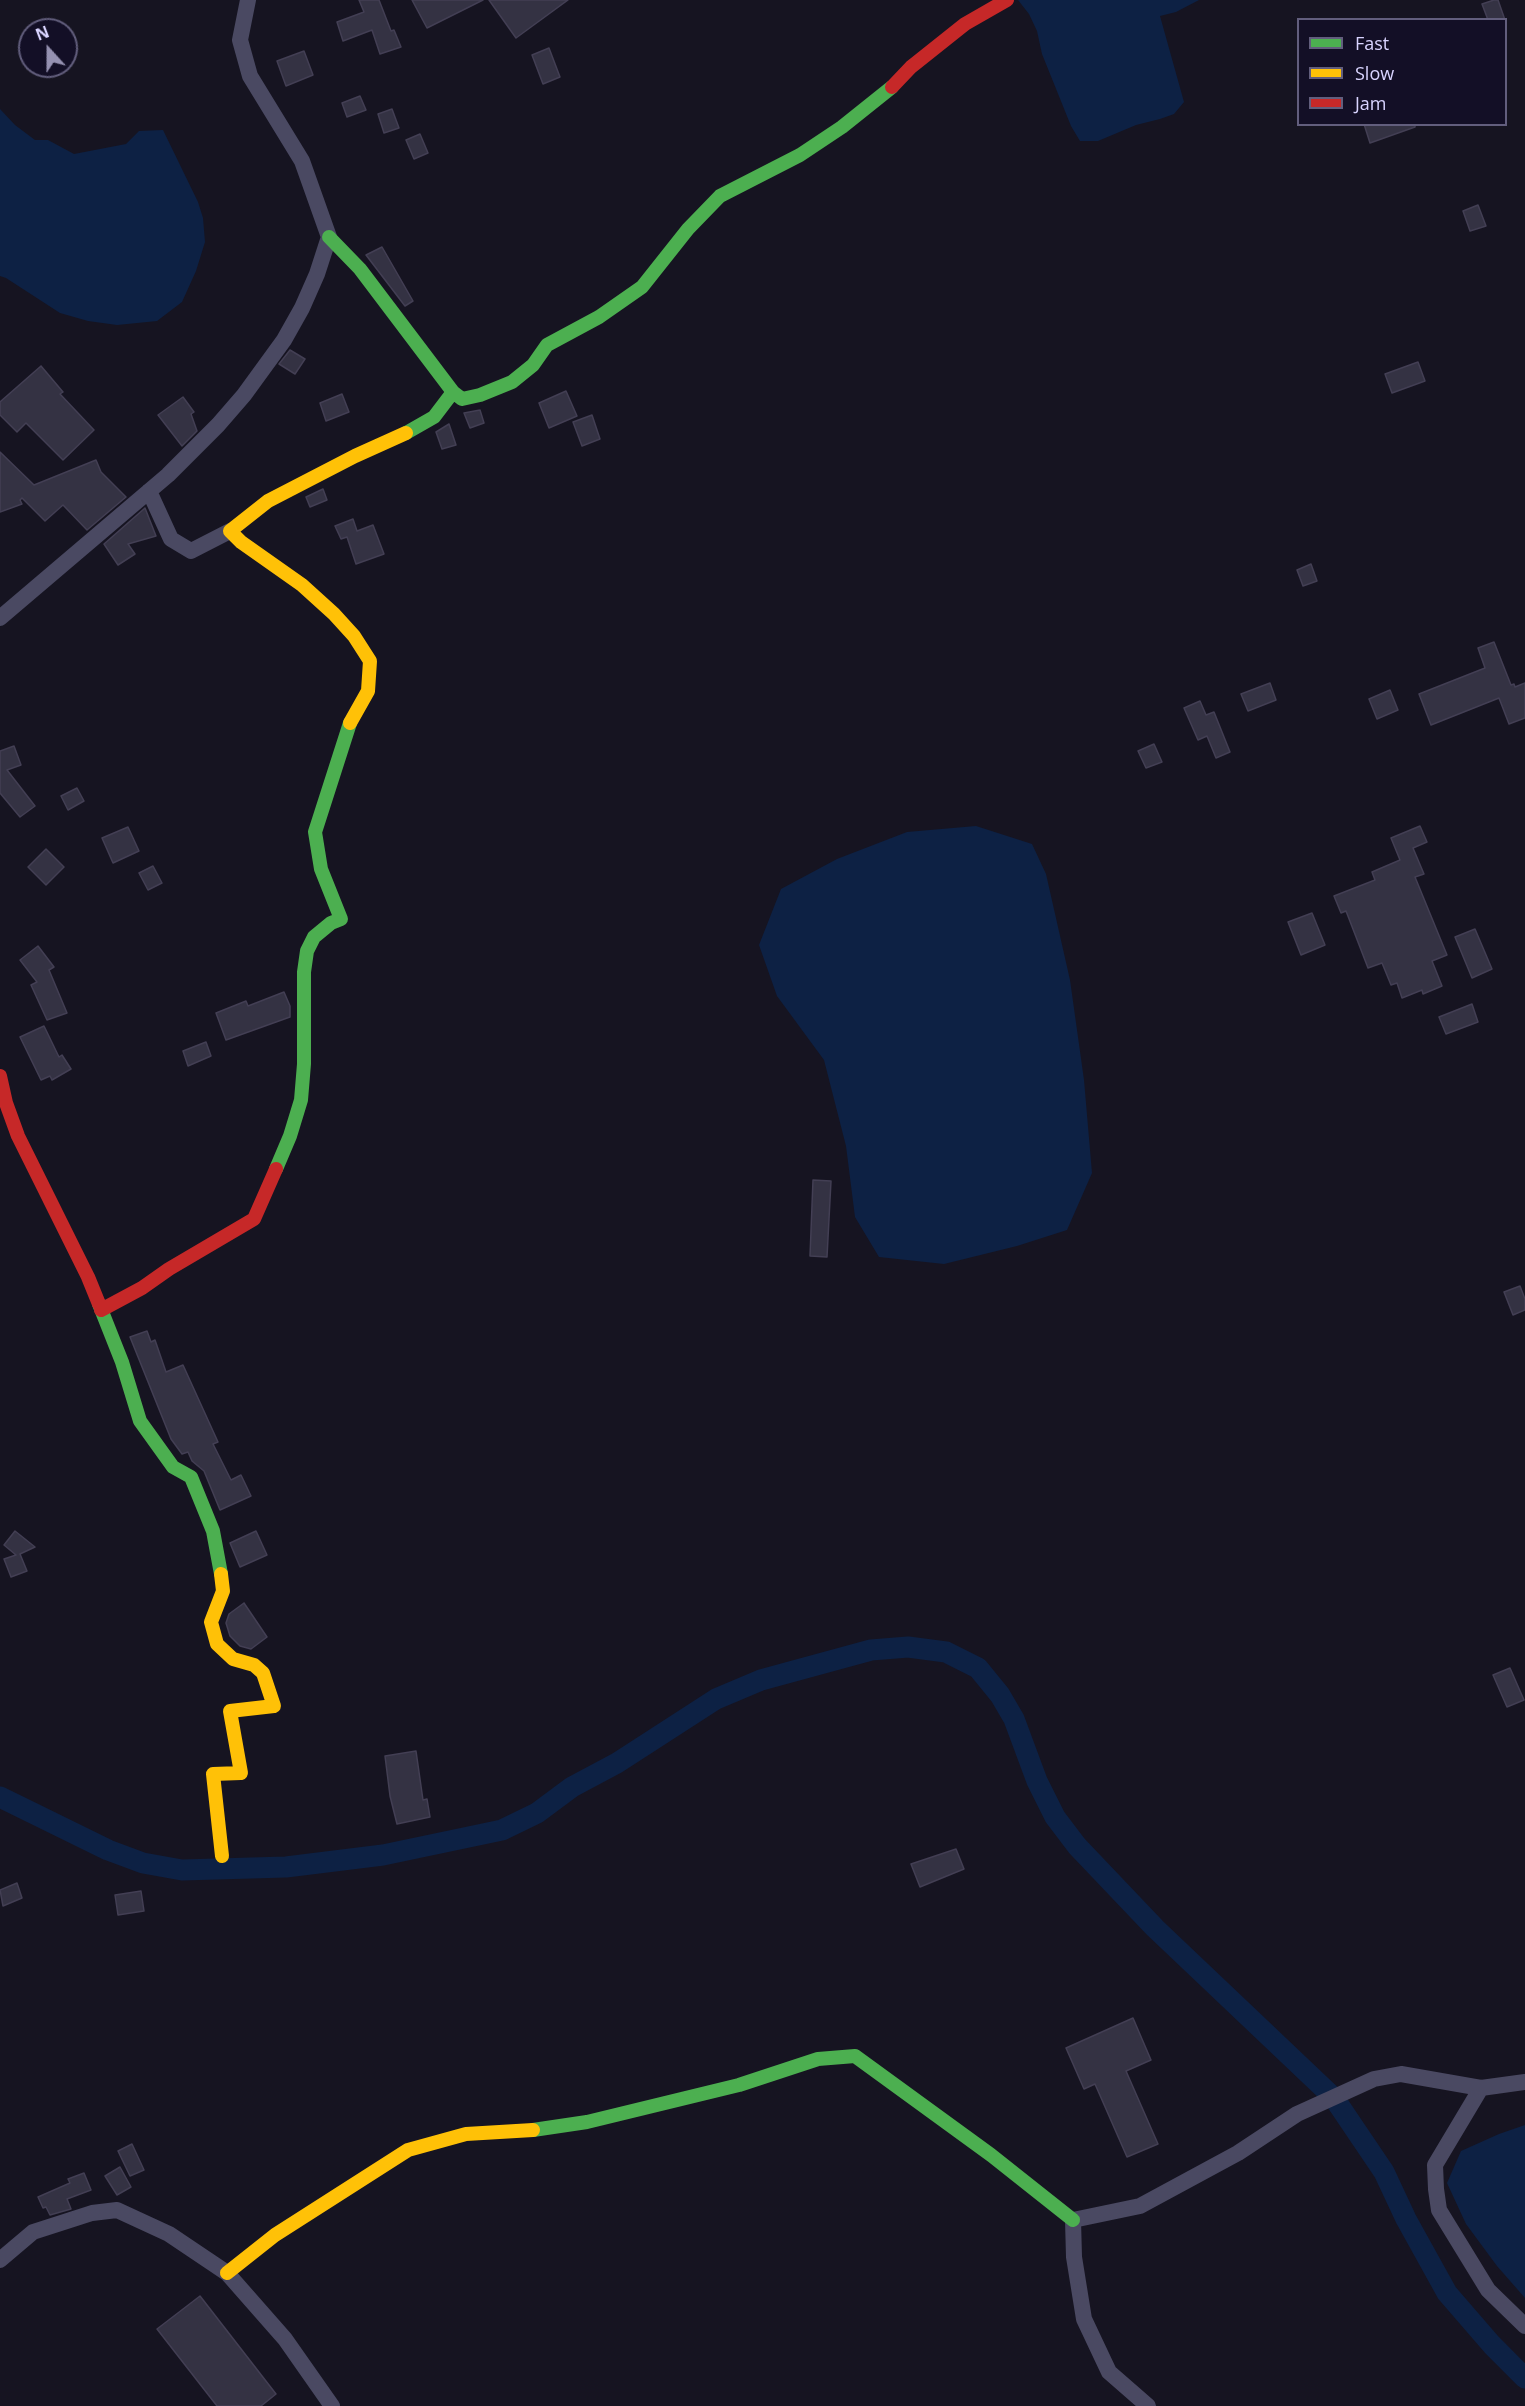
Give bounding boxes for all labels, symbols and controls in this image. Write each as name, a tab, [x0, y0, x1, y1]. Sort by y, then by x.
north arrow	[18, 18, 78, 78]
legend	[1297, 18, 1507, 126]
text: N	[32, 20, 52, 46]
text: Fast	[1355, 31, 1389, 55]
text: Slow	[1355, 61, 1394, 85]
text: Jam	[1355, 91, 1387, 115]

